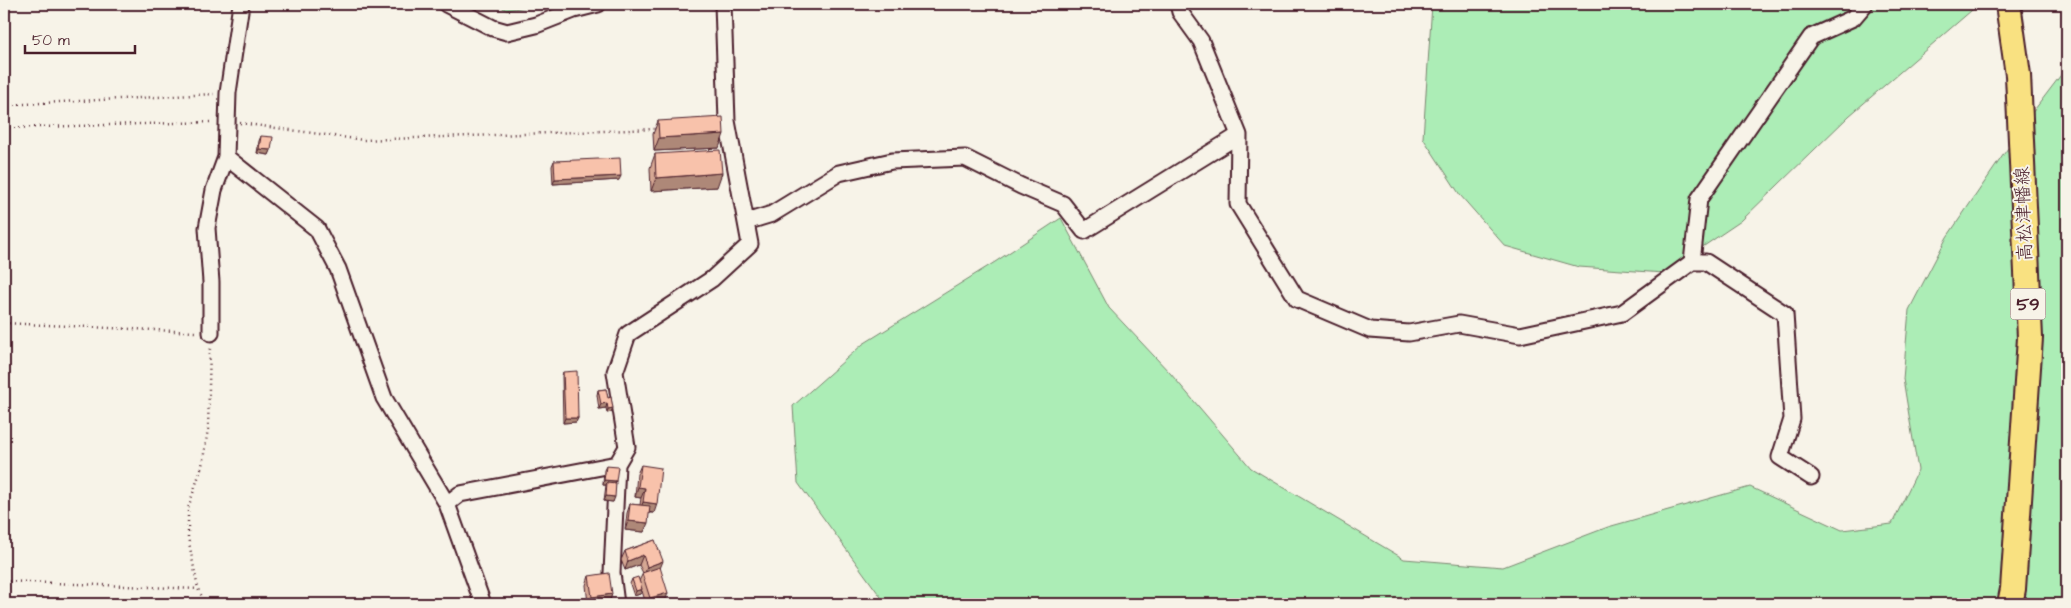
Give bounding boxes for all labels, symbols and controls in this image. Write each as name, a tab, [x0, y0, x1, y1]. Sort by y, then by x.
scale bar	[25, 22, 135, 54]
text: 50 m	[32, 30, 70, 51]
street label: 高松津幡線	[2009, 166, 2039, 262]
road number: 59	[2010, 288, 2046, 320]

